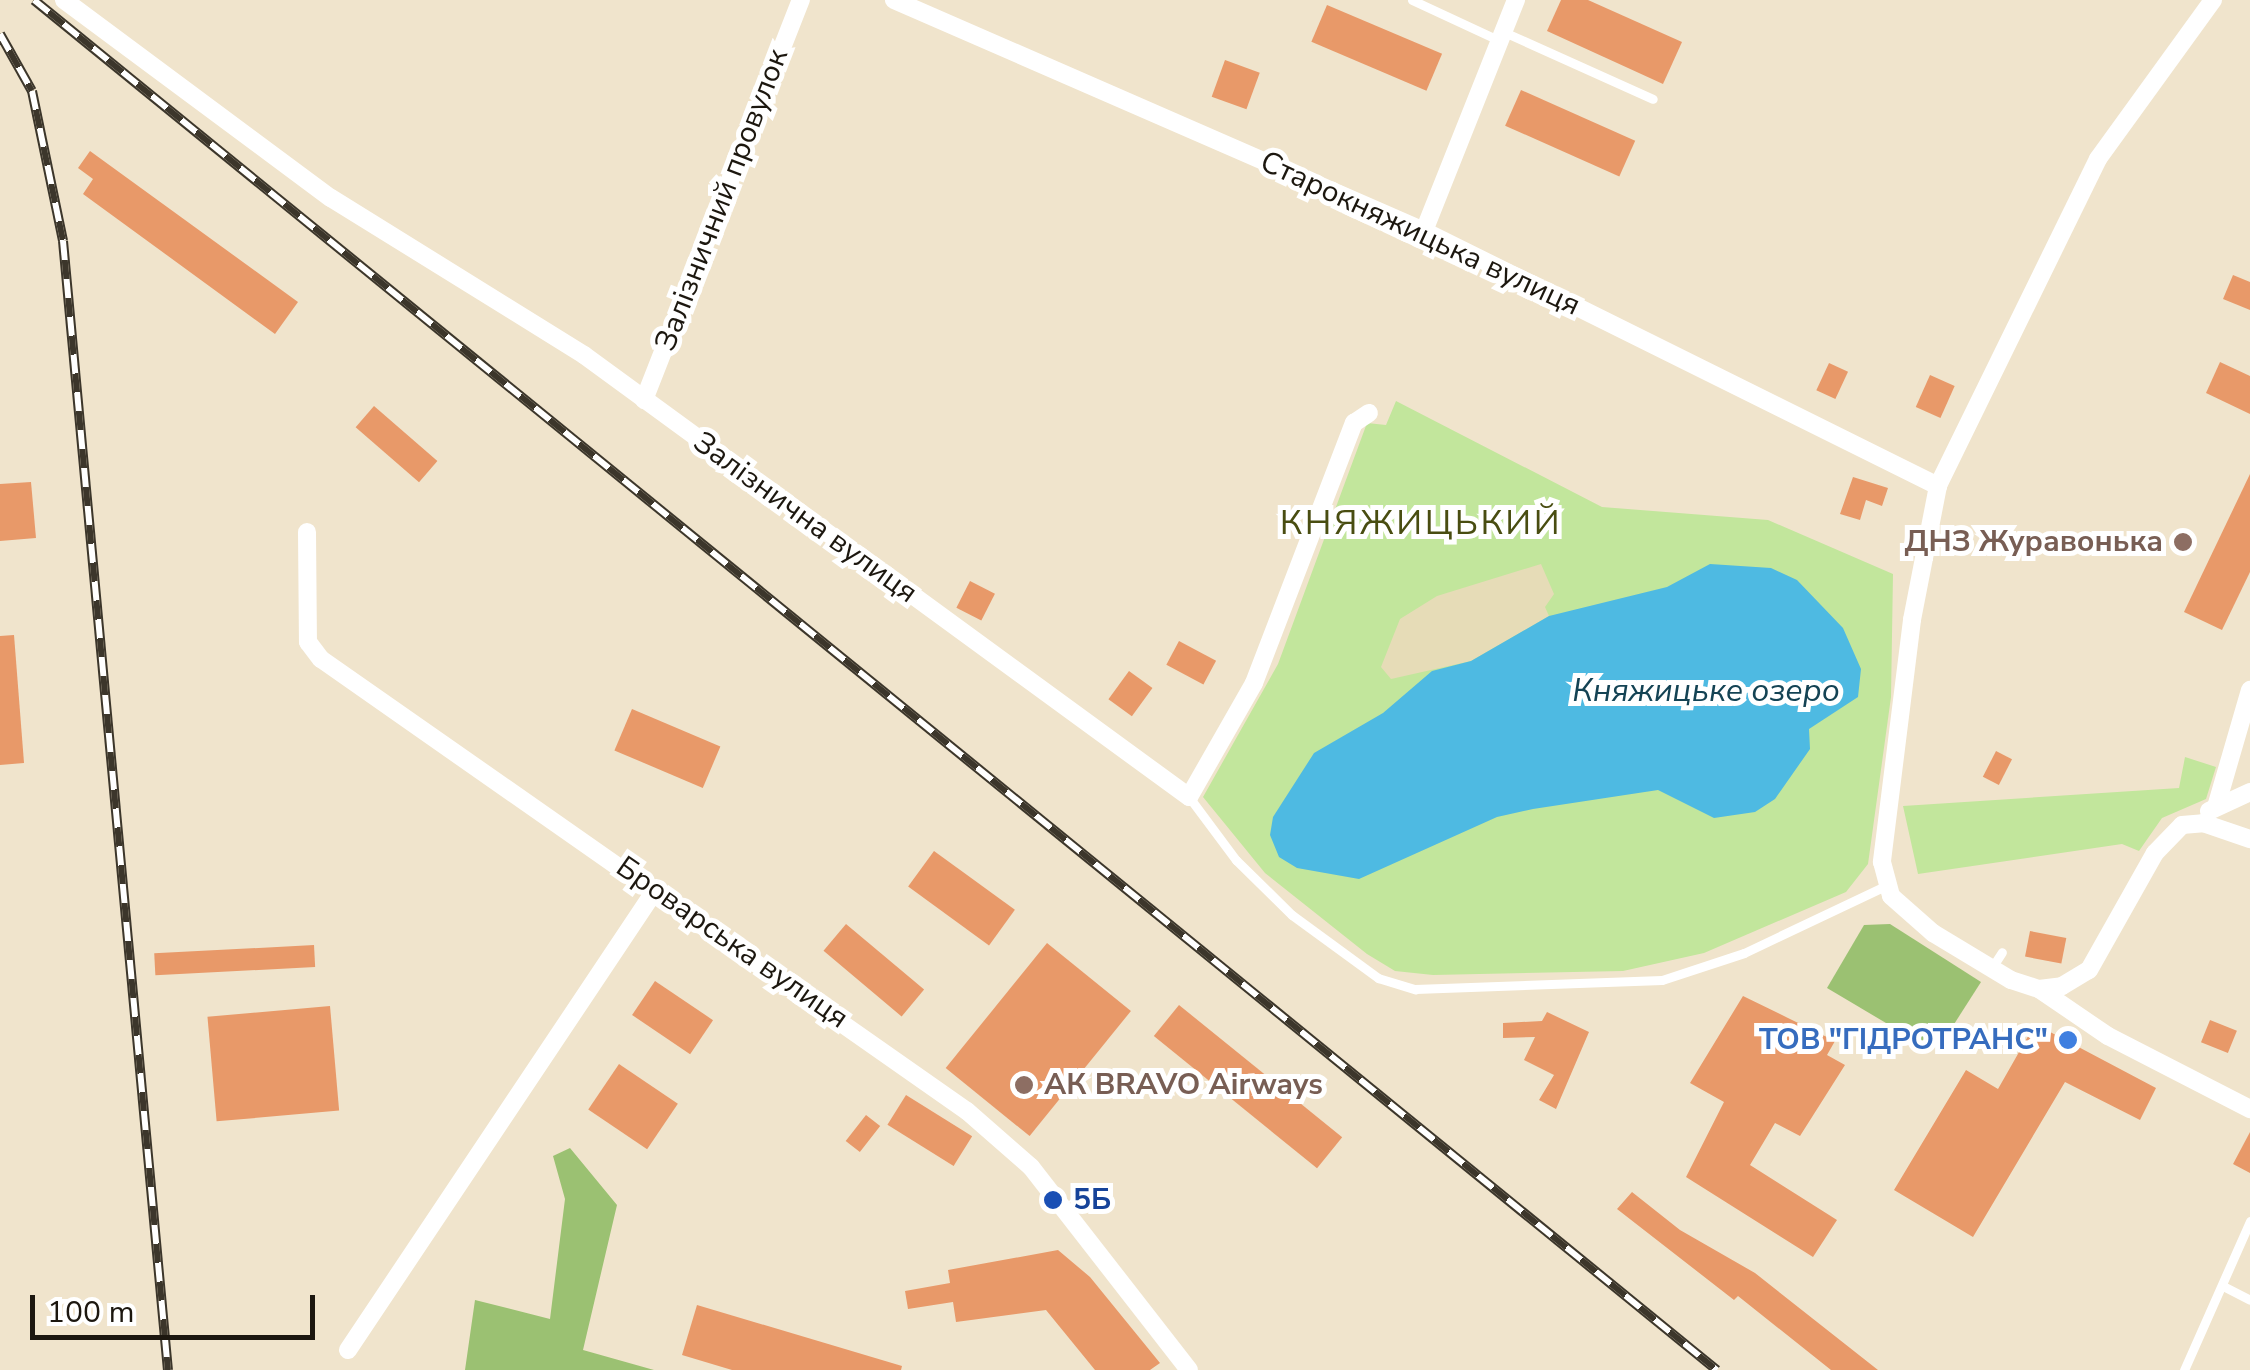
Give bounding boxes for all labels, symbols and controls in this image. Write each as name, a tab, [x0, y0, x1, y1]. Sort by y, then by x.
street label: Залізничний провулок	[648, 44, 796, 356]
street label: Старокняжицька вулиця	[1254, 144, 1586, 324]
street label: Залізнична вулиця	[686, 425, 924, 611]
district label: КНЯЖИЦЬКИЙ	[1280, 502, 1562, 544]
place label: ДНЗ Журавонька	[1905, 524, 2163, 560]
marker: ДНЗ Журавонька	[2172, 531, 2194, 553]
water label: Княжицьке озеро	[1572, 672, 1840, 710]
street label: Броварська вулиця	[609, 849, 855, 1037]
place label: ТОВ "ГІДРОТРАНС"	[1759, 1022, 2048, 1058]
marker: ТОВ "ГІДРОТРАНС"	[2057, 1029, 2079, 1051]
place label: АК BRAVO Airways	[1044, 1067, 1323, 1103]
marker: АК BRAVO Airways	[1013, 1074, 1035, 1096]
place label: 5Б	[1073, 1182, 1111, 1218]
marker: 5Б	[1042, 1189, 1064, 1211]
scale bar	[35, 1275, 320, 1337]
text: 100 m	[47, 1292, 134, 1333]

